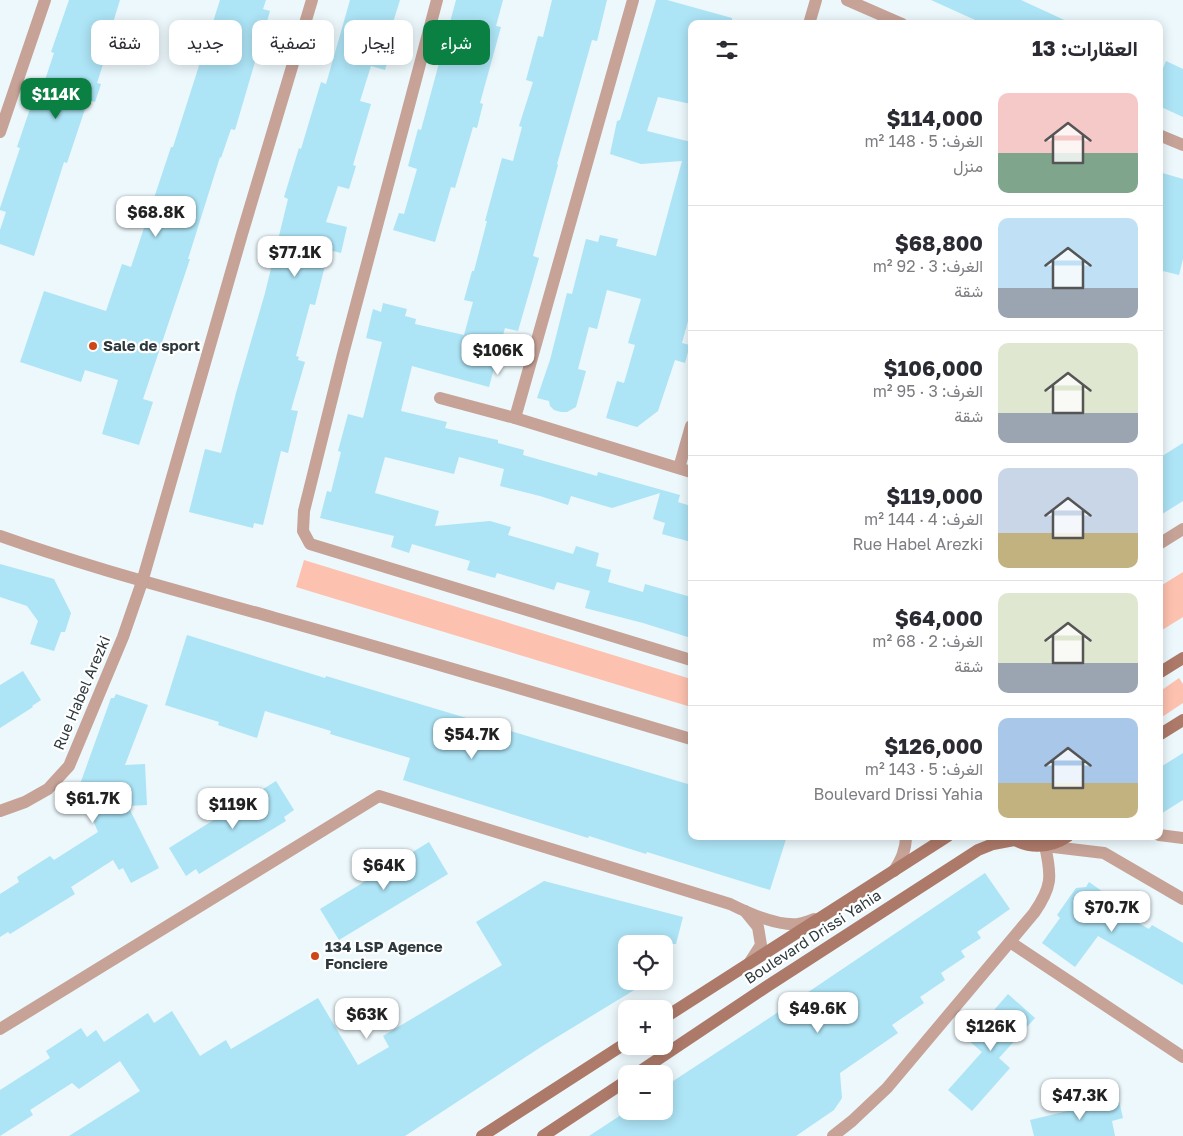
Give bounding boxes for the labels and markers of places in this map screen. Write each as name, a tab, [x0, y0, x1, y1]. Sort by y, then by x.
pin: $114K	[21, 78, 91, 120]
pin: $68.8K	[115, 196, 197, 238]
pin: $77.1K	[254, 236, 336, 278]
pin: $106K	[463, 334, 533, 376]
place label: Sale de sport	[103, 336, 200, 354]
marker: Sale de sport	[87, 340, 99, 352]
pin: $54.7K	[431, 718, 513, 760]
pin: $61.7K	[52, 782, 134, 824]
pin: $119K	[198, 788, 268, 830]
pin: $64K	[354, 848, 414, 891]
pin: $70.7K	[1071, 890, 1153, 933]
place label: 134 LSP Agence Fonciere	[325, 937, 443, 972]
marker: 134 LSP Agence Fonciere	[309, 950, 321, 962]
pin: $49.6K	[777, 992, 859, 1034]
pin: $63K	[337, 998, 397, 1040]
pin: $126K	[956, 1010, 1026, 1052]
pin: $47.3K	[1039, 1078, 1121, 1121]

